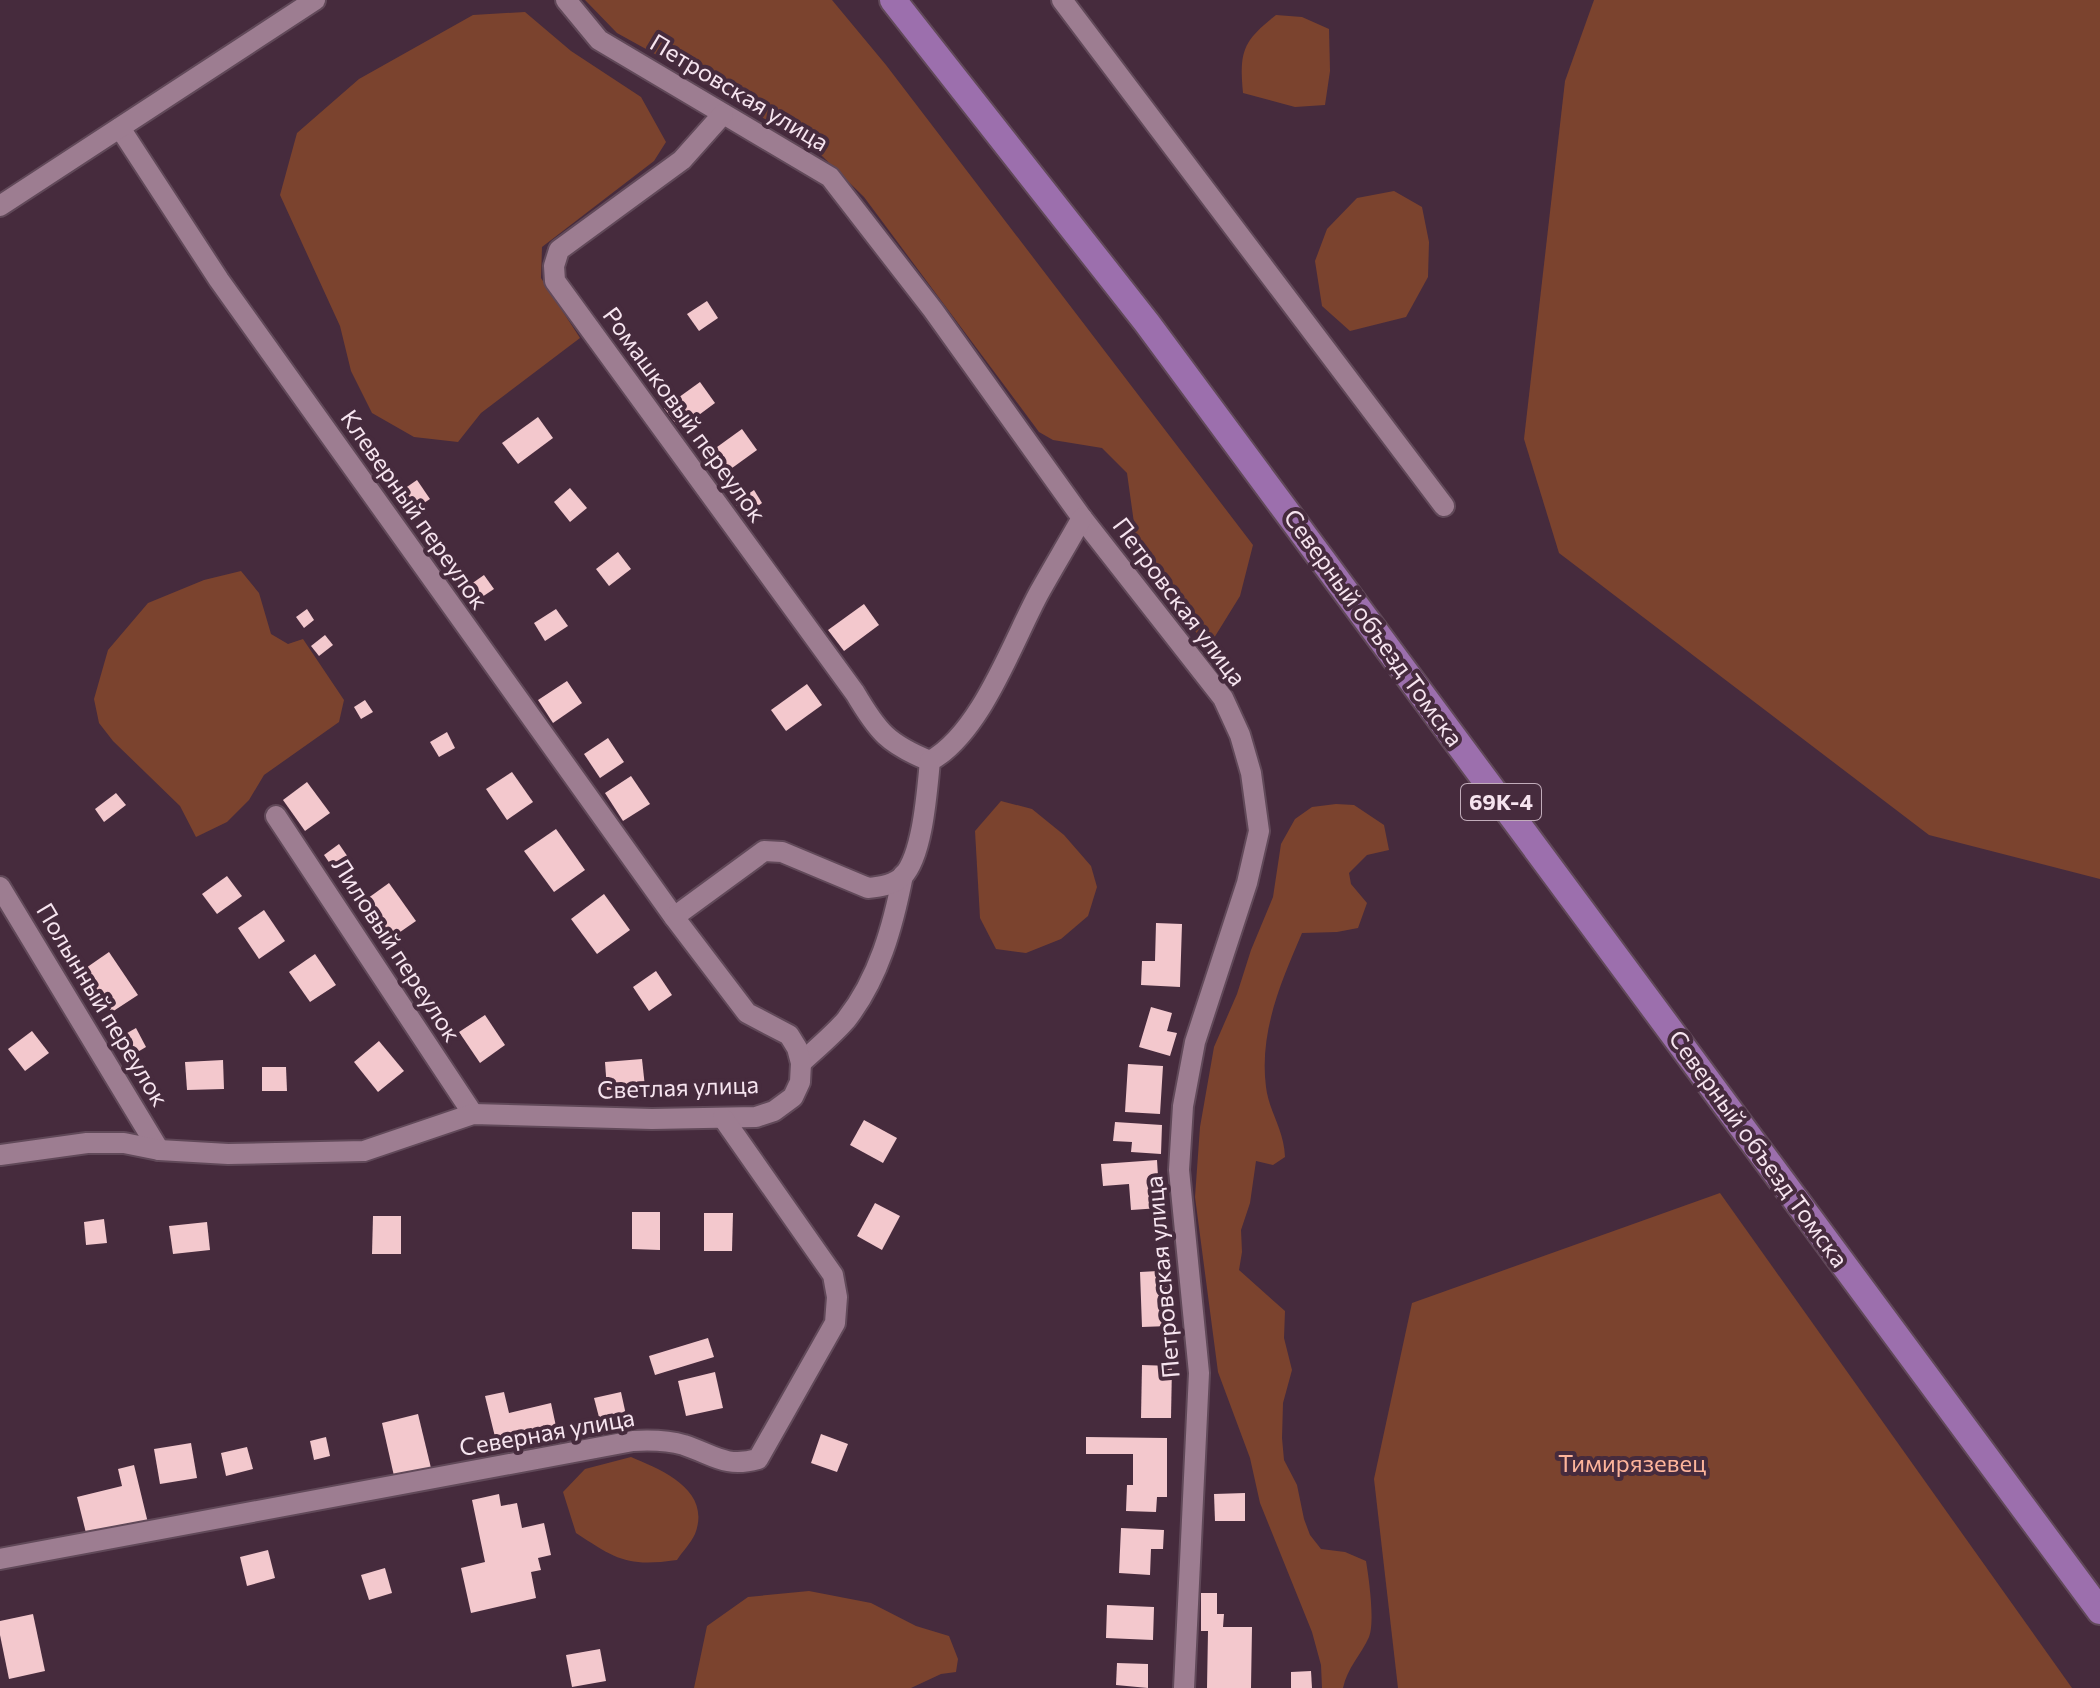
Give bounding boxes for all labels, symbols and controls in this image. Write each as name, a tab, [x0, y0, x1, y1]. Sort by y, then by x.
street label: Петровская улица	[645, 27, 834, 156]
street label: Ромашковый переулок	[597, 301, 773, 527]
street label: Клеверный переулок	[335, 404, 495, 615]
street label: Северный объезд Томска	[1278, 503, 1470, 751]
street label: Петровская улица	[1108, 511, 1253, 691]
road number: 69К-4	[1461, 784, 1541, 820]
street label: Лиловый переулок	[327, 852, 468, 1047]
street label: Полынный переулок	[31, 897, 175, 1111]
street label: Северный объезд Томска	[1663, 1024, 1855, 1272]
street label: Светлая улица	[597, 1069, 759, 1104]
street label: Петровская улица	[1138, 1175, 1185, 1380]
street label: Северная улица	[457, 1402, 637, 1461]
park label: Тимирязевец	[1558, 1448, 1706, 1477]

